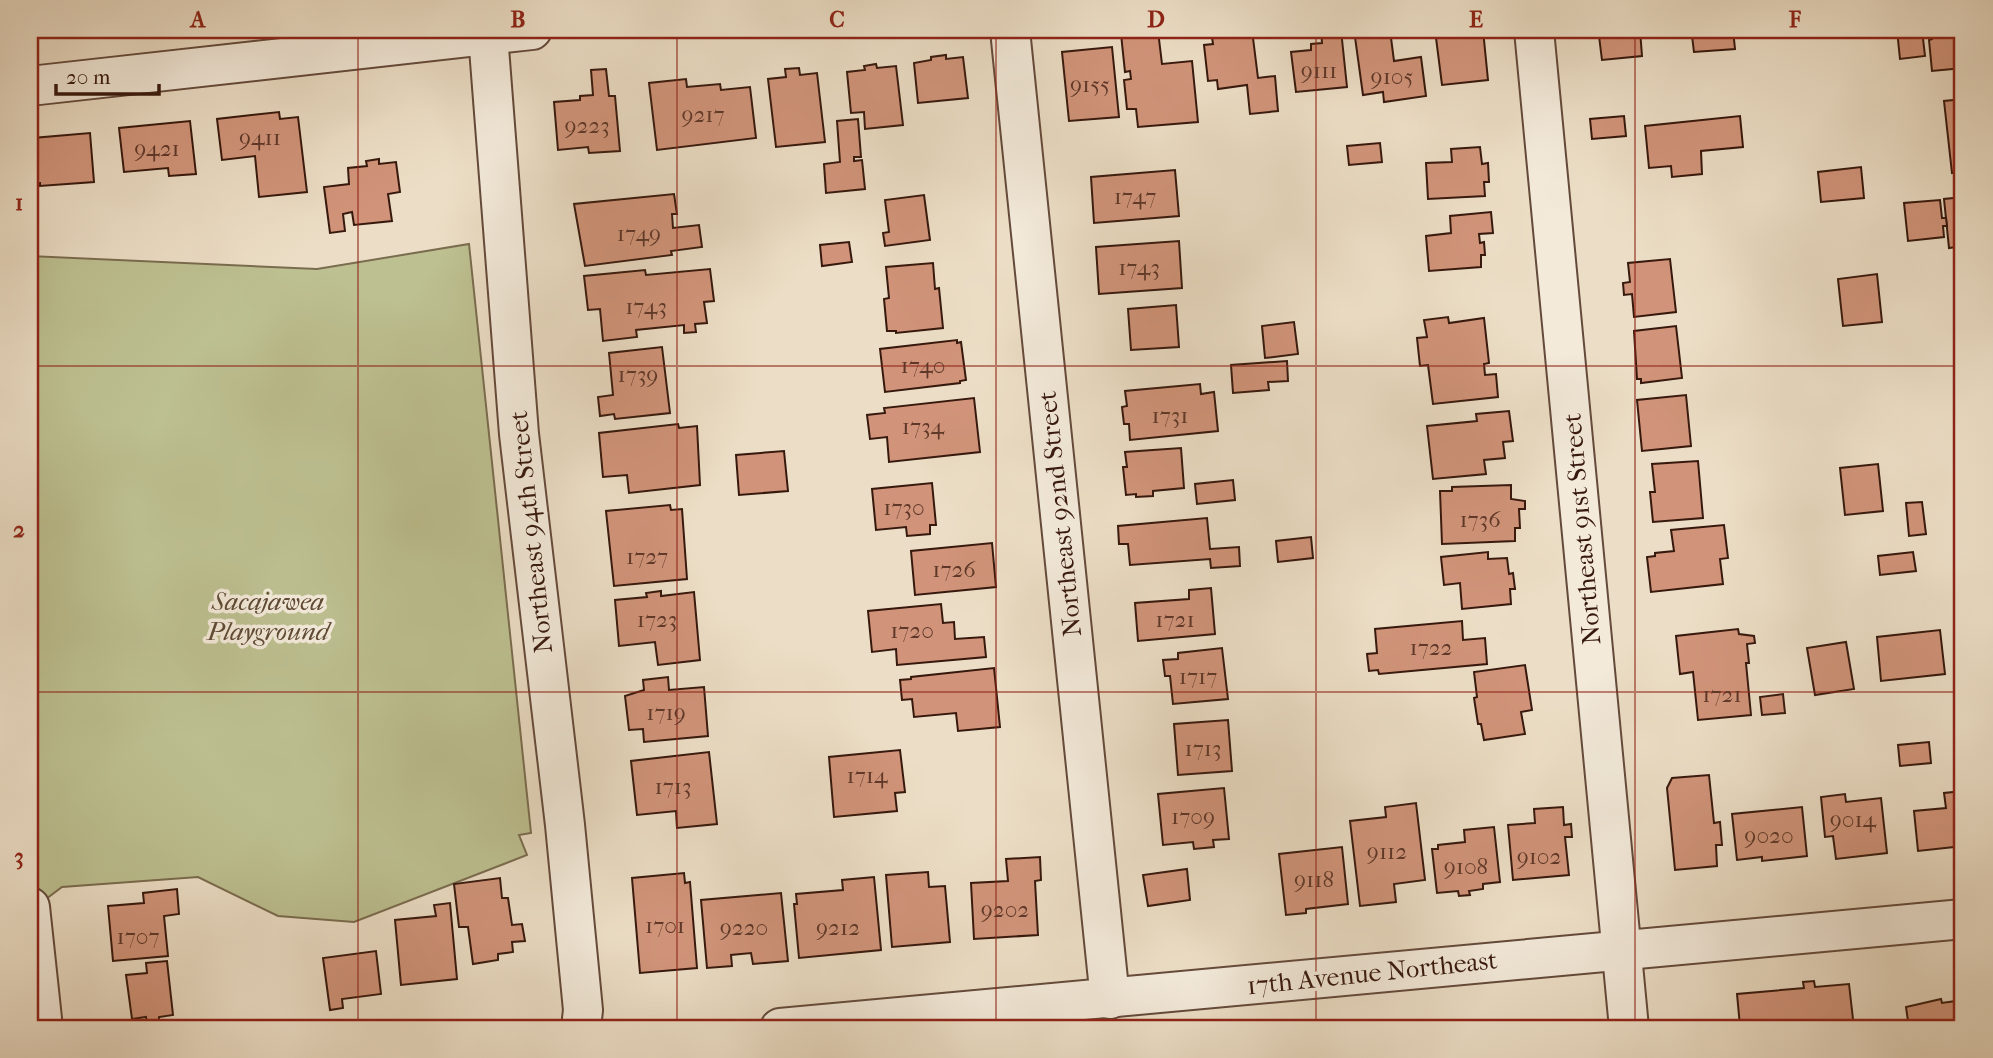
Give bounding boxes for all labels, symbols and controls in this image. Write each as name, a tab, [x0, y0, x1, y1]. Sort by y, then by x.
text: A	[189, 6, 207, 33]
text: B	[511, 6, 526, 33]
text: C	[829, 6, 845, 33]
text: D	[1147, 6, 1165, 33]
text: E	[1469, 6, 1483, 33]
text: F	[1788, 6, 1802, 33]
scale bar	[56, 52, 159, 96]
house number: 9111	[1301, 57, 1337, 84]
house number: 9105	[1371, 63, 1413, 90]
text: 20 m	[66, 65, 111, 89]
house number: 9155	[1070, 71, 1110, 98]
house number: 9217	[681, 101, 725, 128]
house number: 9223	[564, 112, 610, 139]
house number: 9411	[239, 124, 281, 151]
house number: 9421	[134, 135, 180, 162]
house number: 1747	[1114, 183, 1156, 210]
text: 1	[15, 189, 23, 216]
house number: 1749	[617, 220, 661, 247]
house number: 1743	[1118, 254, 1160, 281]
house number: 1743	[625, 293, 667, 320]
house number: 1740	[901, 352, 945, 379]
house number: 1739	[618, 361, 658, 388]
street label: Northeast 92nd Street	[1032, 389, 1088, 638]
house number: 1731	[1152, 402, 1188, 429]
street label: Northeast 94th Street	[503, 409, 559, 655]
street label: Northeast 91st Street	[1556, 411, 1608, 646]
house number: 1734	[902, 413, 946, 440]
house number: 1730	[883, 494, 925, 521]
house number: 1736	[1459, 506, 1501, 533]
text: 2	[13, 516, 25, 543]
house number: 1727	[626, 543, 668, 570]
house number: 1726	[932, 556, 976, 583]
park label: Sacajawea Playground	[206, 586, 333, 647]
house number: 1723	[637, 606, 677, 633]
house number: 1721	[1155, 606, 1195, 633]
house number: 1720	[890, 617, 934, 644]
house number: 1722	[1410, 634, 1453, 661]
house number: 1717	[1179, 663, 1217, 690]
house number: 1721	[1702, 681, 1742, 708]
house number: 1719	[646, 699, 686, 726]
house number: 1713	[1185, 735, 1221, 762]
house number: 1714	[846, 762, 889, 789]
house number: 1713	[655, 773, 691, 800]
house number: 1709	[1171, 803, 1215, 830]
house number: 9014	[1830, 806, 1878, 833]
house number: 9020	[1744, 822, 1794, 849]
house number: 9112	[1367, 838, 1407, 865]
text: 3	[14, 843, 24, 870]
house number: 9102	[1517, 843, 1561, 870]
house number: 9108	[1444, 853, 1488, 880]
house number: 9118	[1294, 866, 1334, 893]
house number: 9202	[981, 896, 1029, 923]
house number: 1701	[645, 912, 685, 939]
house number: 9220	[720, 914, 768, 941]
house number: 9212	[816, 914, 860, 941]
house number: 1707	[116, 923, 160, 950]
street label: 17th Avenue Northeast	[1245, 944, 1500, 1002]

